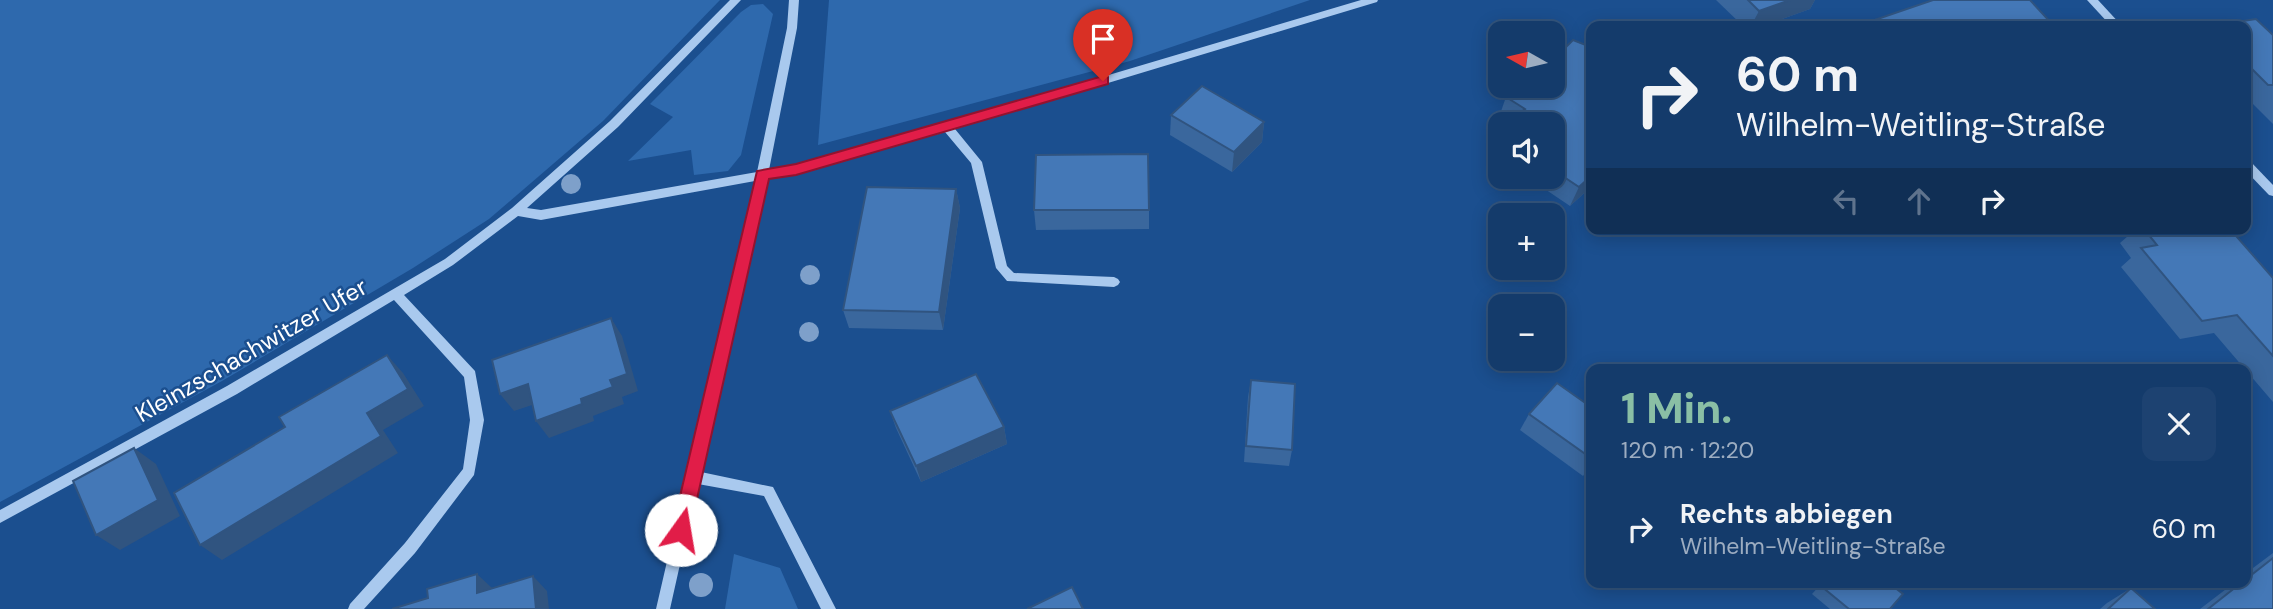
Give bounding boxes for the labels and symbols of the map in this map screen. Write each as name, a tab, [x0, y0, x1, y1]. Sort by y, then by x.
pin	[1073, 9, 1133, 81]
north arrow	[1488, 21, 1564, 98]
street label: Kleinzschachwitzer Ufer	[129, 271, 373, 429]
position arrow	[644, 493, 718, 567]

